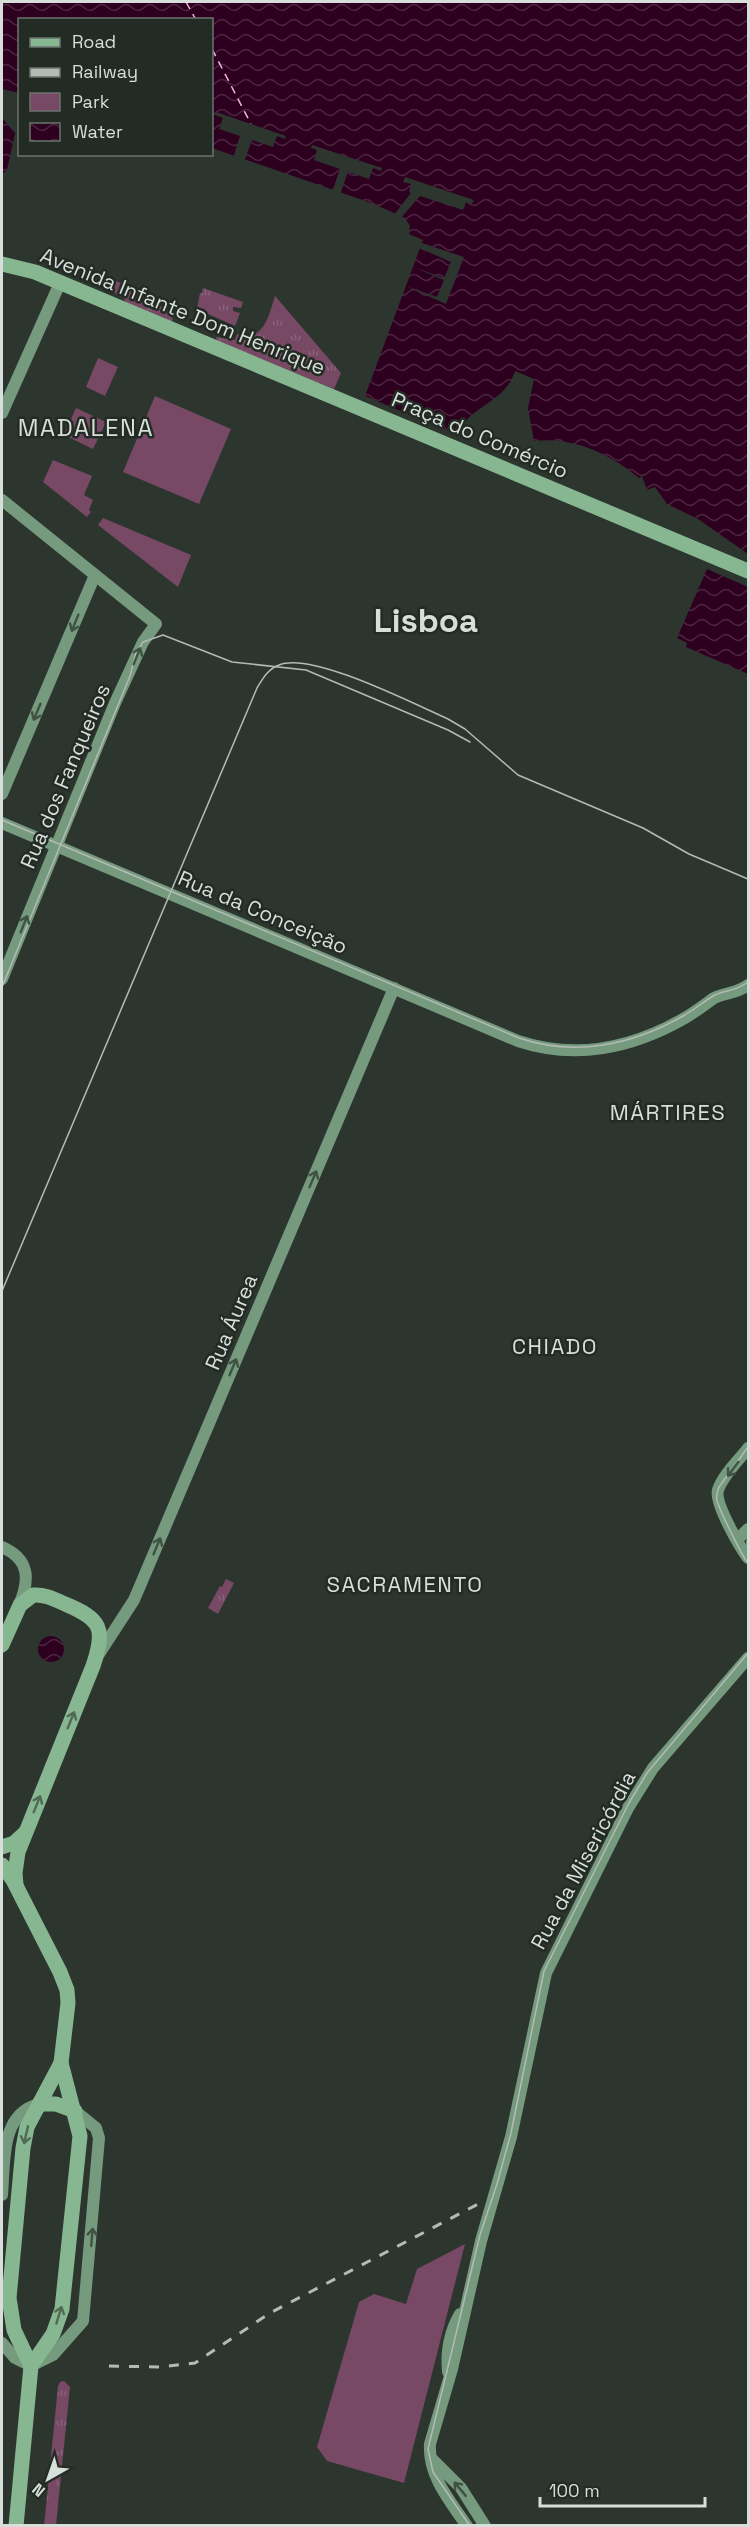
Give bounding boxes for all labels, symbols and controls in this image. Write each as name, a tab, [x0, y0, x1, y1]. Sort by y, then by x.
legend	[18, 18, 213, 156]
text: Road	[72, 30, 116, 53]
text: Railway	[72, 60, 138, 83]
text: Park	[72, 90, 110, 113]
text: Water	[72, 120, 123, 143]
street label: Avenida Infante Dom Henrique	[37, 241, 329, 381]
street label: Praça do Comércio	[388, 386, 572, 484]
district label: MADALENA	[18, 412, 154, 443]
district label: Lisboa	[374, 600, 478, 642]
one-way arrow	[69, 613, 80, 631]
one-way arrow	[132, 647, 143, 666]
street label: Rua dos Fanqueiros	[14, 679, 116, 873]
one-way arrow	[31, 703, 42, 721]
street label: Rua da Conceição	[174, 864, 352, 960]
one-way arrow	[19, 916, 30, 934]
district label: MÁRTIRES	[610, 1098, 726, 1126]
one-way arrow	[308, 1170, 319, 1188]
street label: Rua Áurea	[199, 1270, 263, 1374]
district label: CHIADO	[512, 1332, 598, 1360]
one-way arrow	[228, 1358, 239, 1376]
one-way arrow	[726, 1461, 739, 1477]
one-way arrow	[152, 1537, 163, 1556]
district label: SACRAMENTO	[327, 1570, 483, 1598]
one-way arrow	[66, 1711, 77, 1730]
street label: Rua da Misericórdia	[525, 1766, 641, 1954]
one-way arrow	[32, 1795, 43, 1813]
one-way arrow	[20, 2124, 31, 2144]
one-way arrow	[87, 2227, 98, 2247]
one-way arrow	[54, 2306, 65, 2325]
north arrow	[18, 2449, 78, 2509]
scale bar	[540, 2470, 705, 2508]
text: N	[28, 2479, 50, 2502]
text: 100 m	[549, 2479, 600, 2502]
one-way arrow	[453, 2481, 466, 2497]

